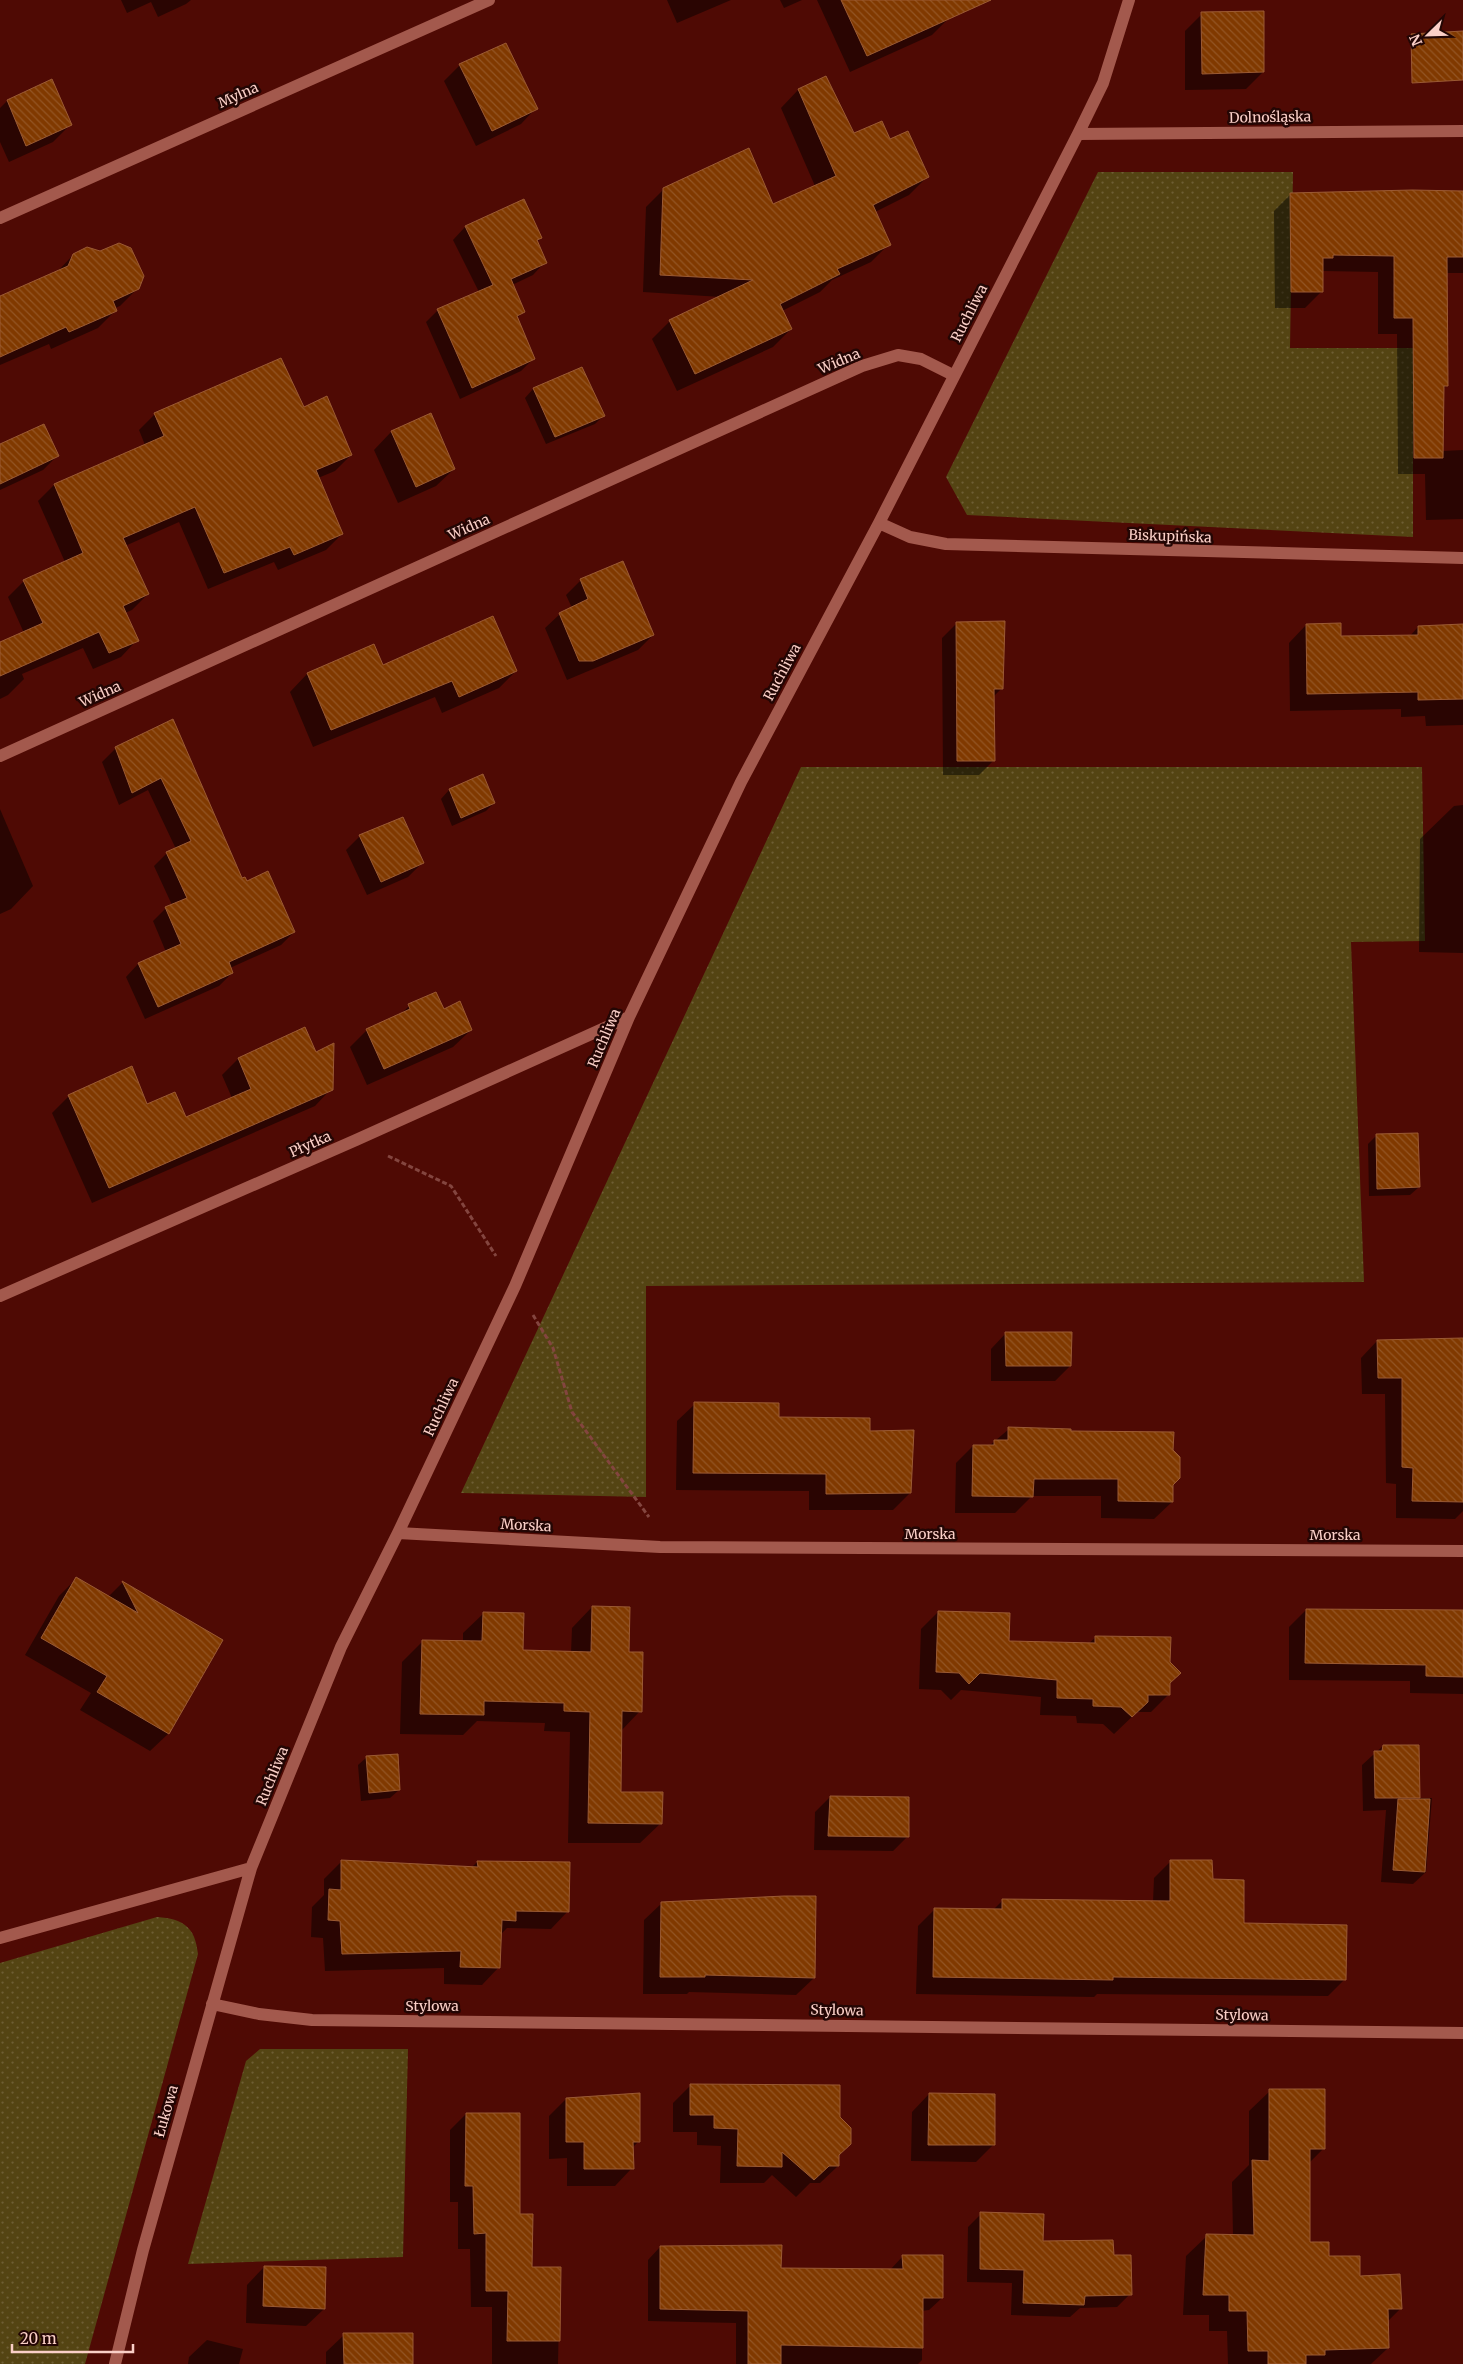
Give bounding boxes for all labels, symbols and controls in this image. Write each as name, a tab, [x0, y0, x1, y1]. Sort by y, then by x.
north arrow	[1403, 10, 1453, 60]
text: N	[1406, 31, 1426, 49]
street label: Mylna	[215, 78, 261, 112]
street label: Dolnośląska	[1229, 107, 1312, 127]
street label: Ruchliwa	[947, 281, 991, 345]
street label: Widna	[814, 344, 863, 378]
street label: Widna	[444, 510, 493, 545]
street label: Biskupińska	[1128, 526, 1212, 546]
street label: Ruchliwa	[759, 640, 805, 704]
street label: Widna	[75, 677, 124, 712]
street label: Ruchliwa	[584, 1005, 625, 1070]
street label: Płytka	[286, 1127, 334, 1161]
street label: Ruchliwa	[420, 1375, 463, 1439]
street label: Morska	[500, 1515, 552, 1535]
street label: Morska	[904, 1525, 956, 1543]
street label: Morska	[1309, 1526, 1361, 1544]
street label: Ruchliwa	[252, 1743, 292, 1808]
street label: Stylowa	[405, 1997, 459, 2015]
street label: Stylowa	[810, 2001, 864, 2019]
street label: Stylowa	[1215, 2006, 1269, 2024]
street label: Łukowa	[150, 2083, 182, 2139]
scale bar	[12, 2322, 134, 2354]
text: 20 m	[20, 2329, 57, 2348]

